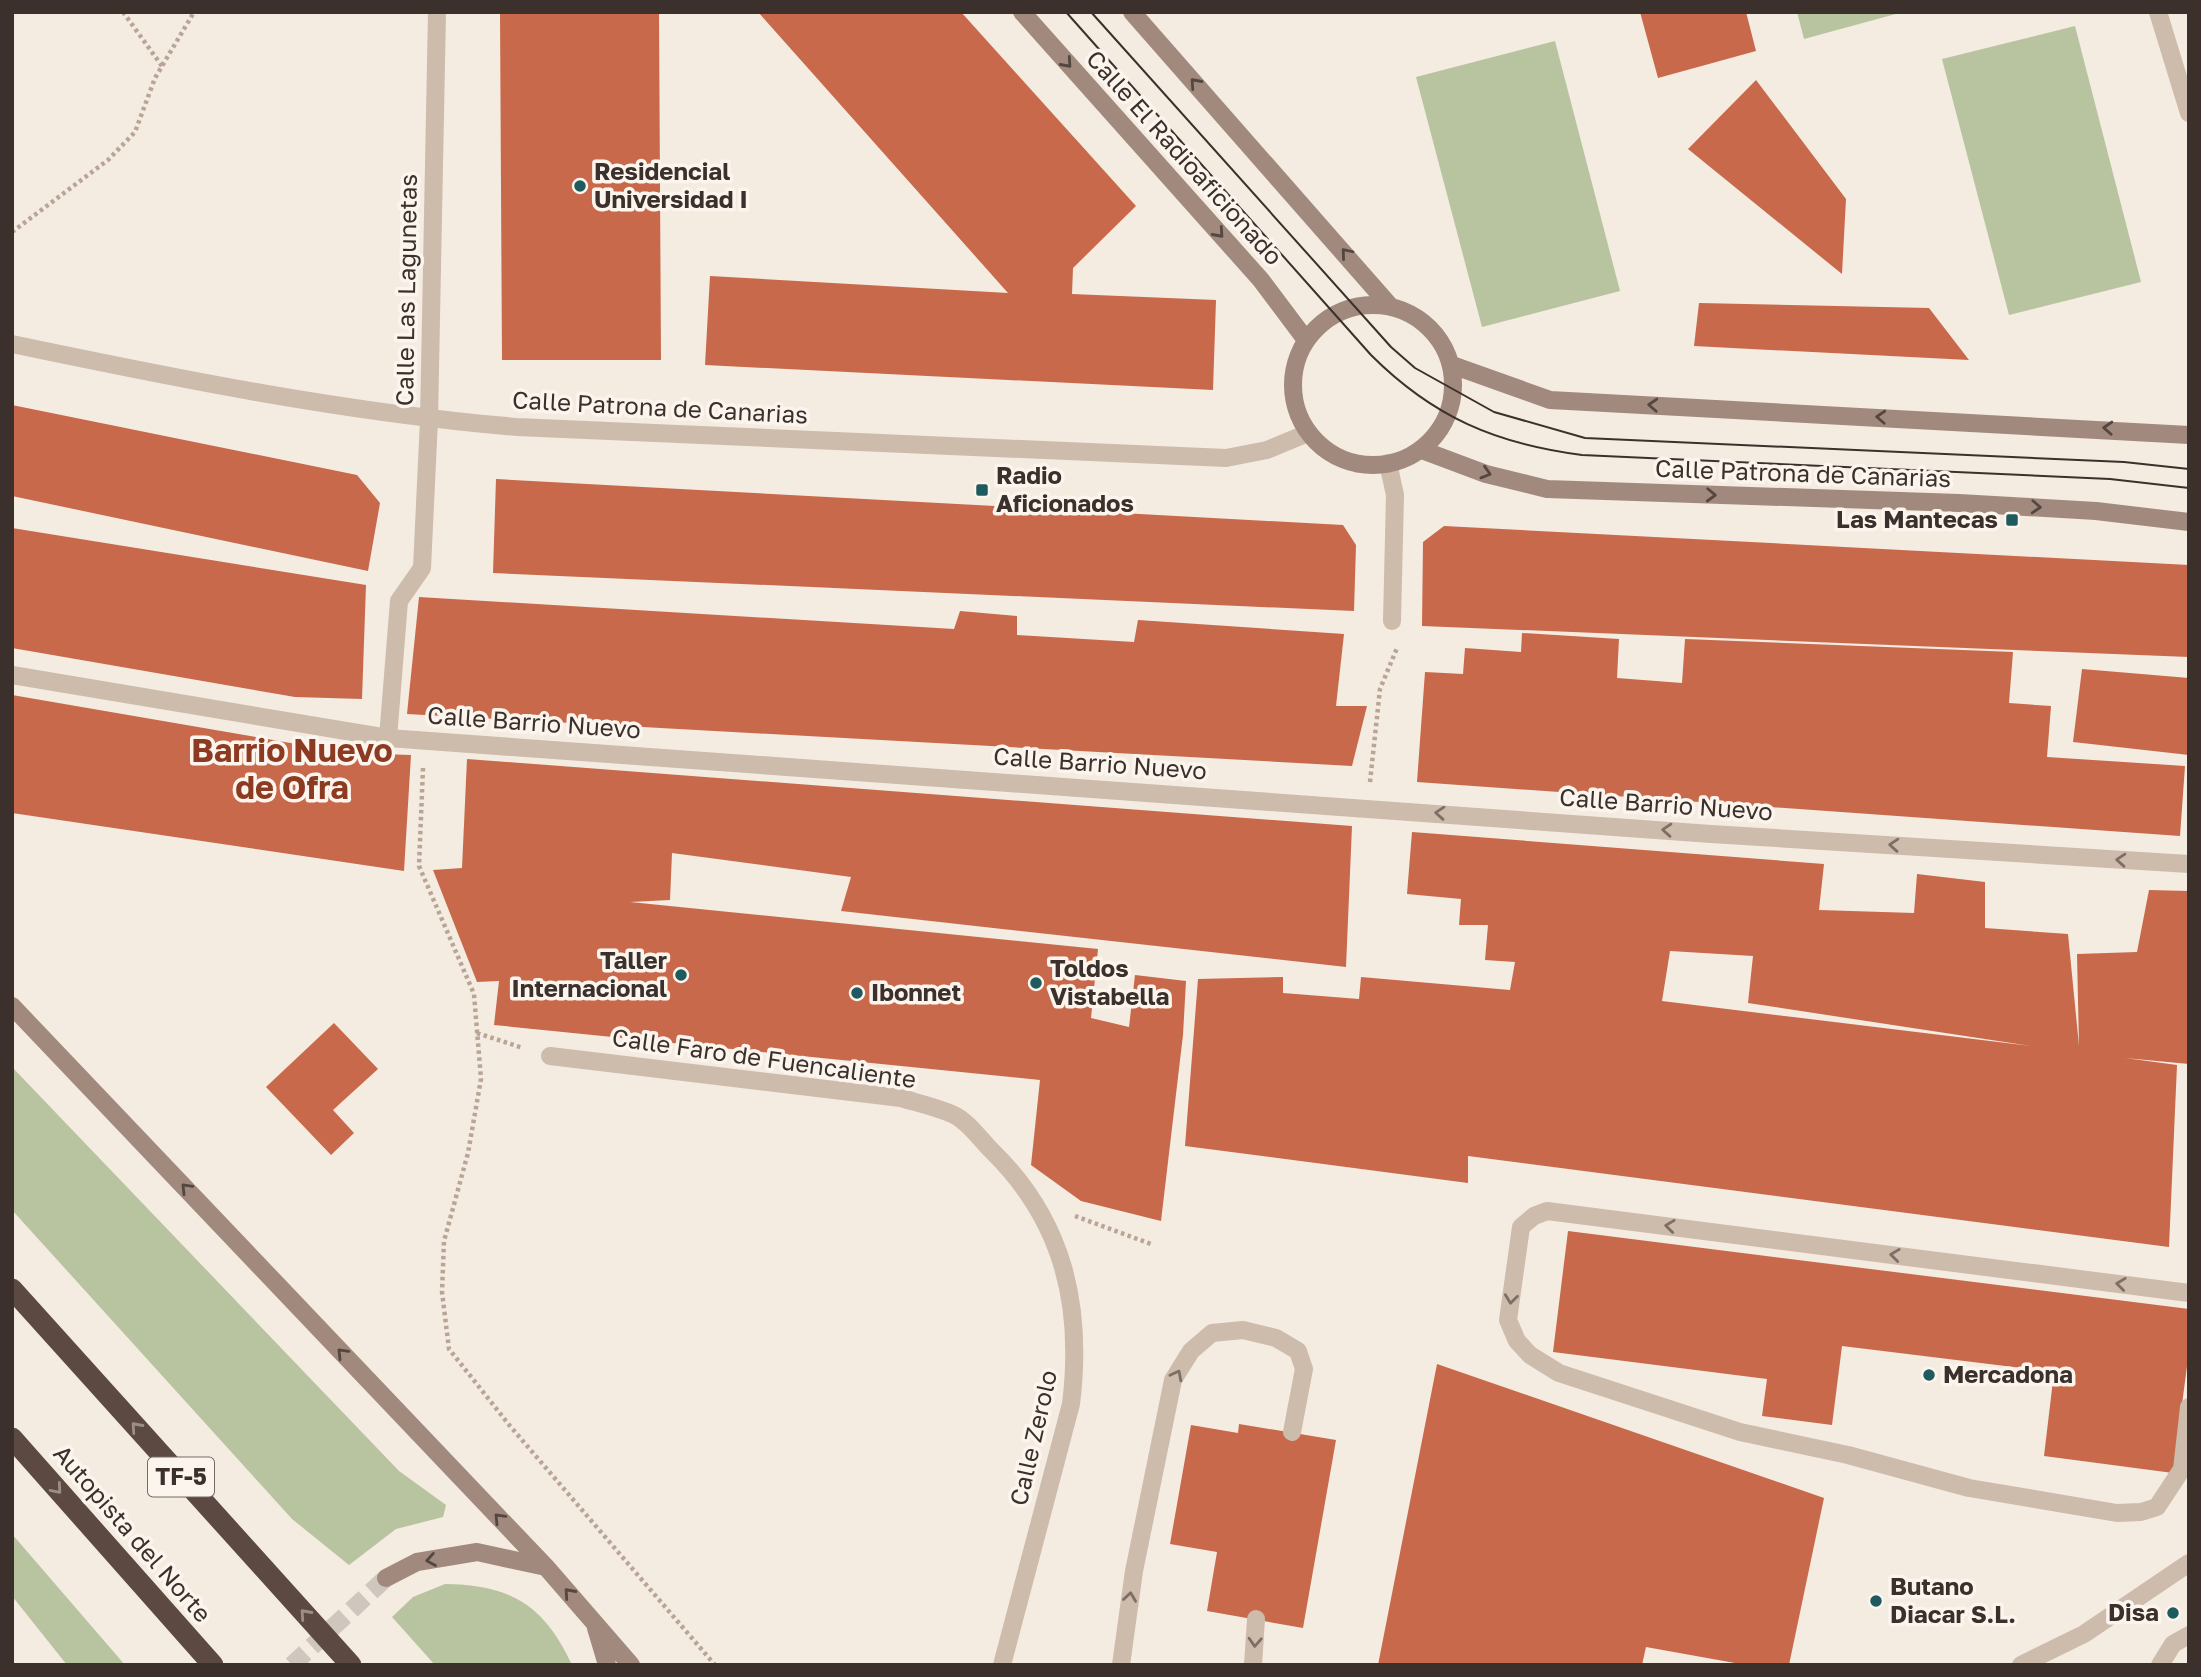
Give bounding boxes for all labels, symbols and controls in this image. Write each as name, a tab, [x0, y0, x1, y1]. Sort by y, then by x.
street label: Calle El Radioaficionado	[1081, 44, 1289, 270]
one-way arrow	[1059, 55, 1071, 68]
one-way arrow	[1191, 78, 1203, 91]
place label: Residencial Universidad I	[594, 156, 748, 213]
street label: Calle Las Lagunetas	[389, 174, 422, 406]
marker: Residencial Universidad I	[572, 178, 588, 194]
one-way arrow	[1211, 224, 1223, 237]
one-way arrow	[1342, 249, 1354, 262]
street label: Calle Patrona de Canarias	[511, 384, 809, 429]
one-way arrow	[1648, 398, 1659, 413]
one-way arrow	[1875, 409, 1886, 424]
one-way arrow	[2102, 421, 2113, 436]
street label: Calle Patrona de Canarias	[1655, 453, 1952, 492]
place label: Radio Aficionados	[996, 460, 1134, 517]
one-way arrow	[1479, 465, 1491, 480]
marker: Radio Aficionados	[974, 482, 990, 498]
one-way arrow	[1706, 487, 1717, 503]
one-way arrow	[2031, 500, 2042, 515]
place label: Las Mantecas	[1836, 504, 1998, 533]
marker: Las Mantecas	[2004, 512, 2020, 528]
street label: Calle Barrio Nuevo	[427, 700, 642, 743]
district label: Barrio Nuevo de Ofra	[191, 731, 393, 806]
street label: Calle Barrio Nuevo	[993, 741, 1208, 784]
street label: Calle Barrio Nuevo	[1559, 782, 1774, 825]
one-way arrow	[1434, 806, 1445, 821]
one-way arrow	[1661, 823, 1672, 838]
one-way arrow	[1888, 838, 1899, 853]
one-way arrow	[2115, 852, 2126, 867]
place label: Taller Internacional	[512, 945, 667, 1002]
place label: Toldos Vistabella	[1050, 953, 1169, 1010]
marker: Taller Internacional	[673, 967, 689, 983]
marker: Toldos Vistabella	[1028, 975, 1044, 991]
place label: Ibonnet	[871, 977, 961, 1006]
marker: Ibonnet	[849, 985, 865, 1001]
street label: Calle Faro de Fuencaliente	[610, 1022, 918, 1093]
one-way arrow	[181, 1183, 194, 1196]
one-way arrow	[1664, 1219, 1676, 1234]
one-way arrow	[1890, 1248, 1901, 1263]
one-way arrow	[2115, 1276, 2127, 1291]
one-way arrow	[1503, 1294, 1518, 1305]
one-way arrow	[338, 1348, 351, 1361]
place label: Mercadona	[1943, 1359, 2073, 1388]
street label: Calle Zerolo	[1003, 1367, 1062, 1508]
marker: Mercadona	[1921, 1367, 1937, 1383]
one-way arrow	[1169, 1370, 1183, 1382]
one-way arrow	[132, 1422, 144, 1435]
street label: Autopista del Norte	[48, 1438, 218, 1628]
road number: TF-5	[148, 1458, 214, 1496]
one-way arrow	[49, 1481, 62, 1494]
one-way arrow	[495, 1513, 508, 1526]
one-way arrow	[425, 1551, 437, 1566]
place label: Butano Diacar S.L.	[1890, 1571, 2016, 1628]
one-way arrow	[565, 1588, 578, 1601]
one-way arrow	[1122, 1591, 1137, 1603]
marker: Butano Diacar S.L.	[1868, 1593, 1884, 1609]
place label: Disa	[2108, 1597, 2159, 1626]
marker: Disa	[2165, 1605, 2181, 1621]
one-way arrow	[301, 1609, 313, 1622]
one-way arrow	[1247, 1637, 1262, 1648]

